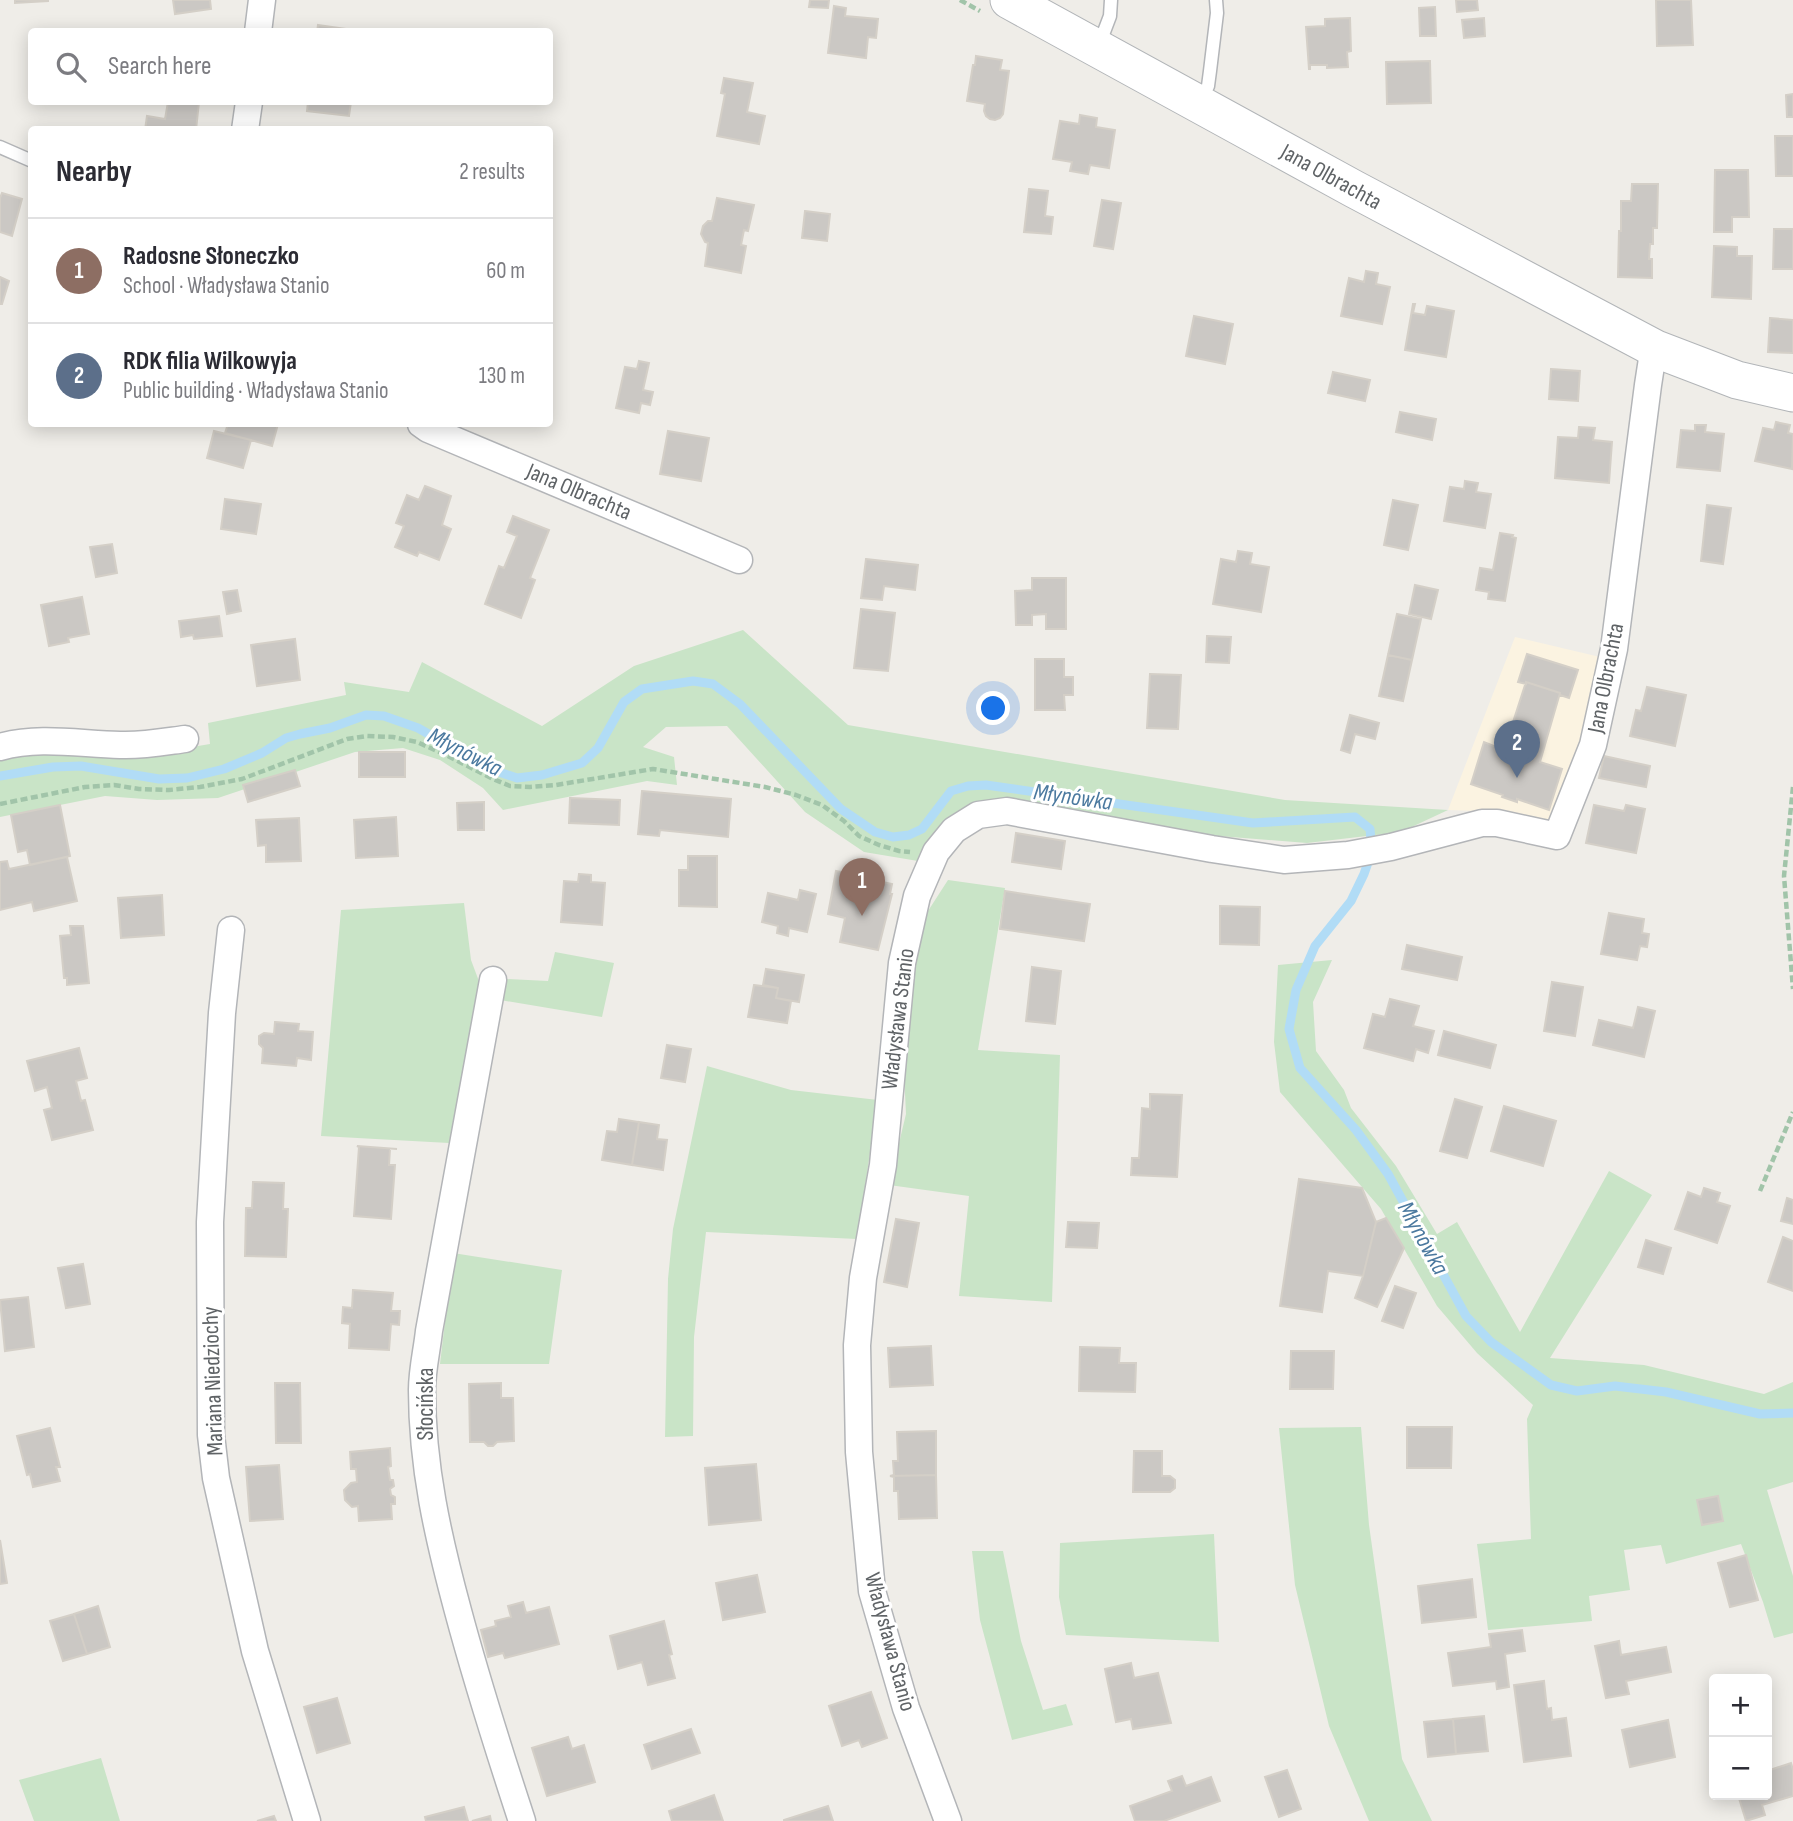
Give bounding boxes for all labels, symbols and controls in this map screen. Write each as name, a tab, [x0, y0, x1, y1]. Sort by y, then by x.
search box	[28, 28, 553, 105]
icon: search	[52, 48, 90, 86]
text: Search here	[108, 51, 211, 82]
street label: Jana Olbrachta	[1275, 137, 1386, 216]
text: Nearby	[56, 154, 132, 190]
text: 2 results	[459, 158, 525, 186]
text: Radosne Słoneczko	[123, 241, 299, 272]
text: 1	[74, 257, 84, 285]
text: 60 m	[486, 257, 525, 285]
text: School · Władysława Stanio	[123, 272, 329, 300]
text: RDK filia Wilkowyja	[123, 346, 297, 377]
text: 2	[74, 362, 84, 390]
text: 130 m	[479, 362, 525, 390]
text: Public building · Władysława Stanio	[123, 377, 389, 405]
street label: Jana Olbrachta	[521, 457, 636, 527]
street label: Jana Olbrachta	[1581, 621, 1630, 736]
your location	[976, 691, 1010, 725]
pin: 2	[1494, 720, 1540, 778]
water label: Młynówka	[423, 721, 507, 783]
water label: Młynówka	[1032, 777, 1114, 817]
pin: 1	[839, 858, 885, 916]
street label: Władysława Stanio	[875, 947, 921, 1091]
water label: Młynówka	[1391, 1196, 1455, 1280]
street label: Mariana Niedziochy	[196, 1306, 230, 1456]
street label: Słocińska	[412, 1368, 440, 1440]
street label: Władysława Stanio	[858, 1570, 922, 1714]
map controls	[1709, 1674, 1772, 1800]
button: +	[1709, 1674, 1772, 1737]
button: −	[1709, 1737, 1772, 1800]

